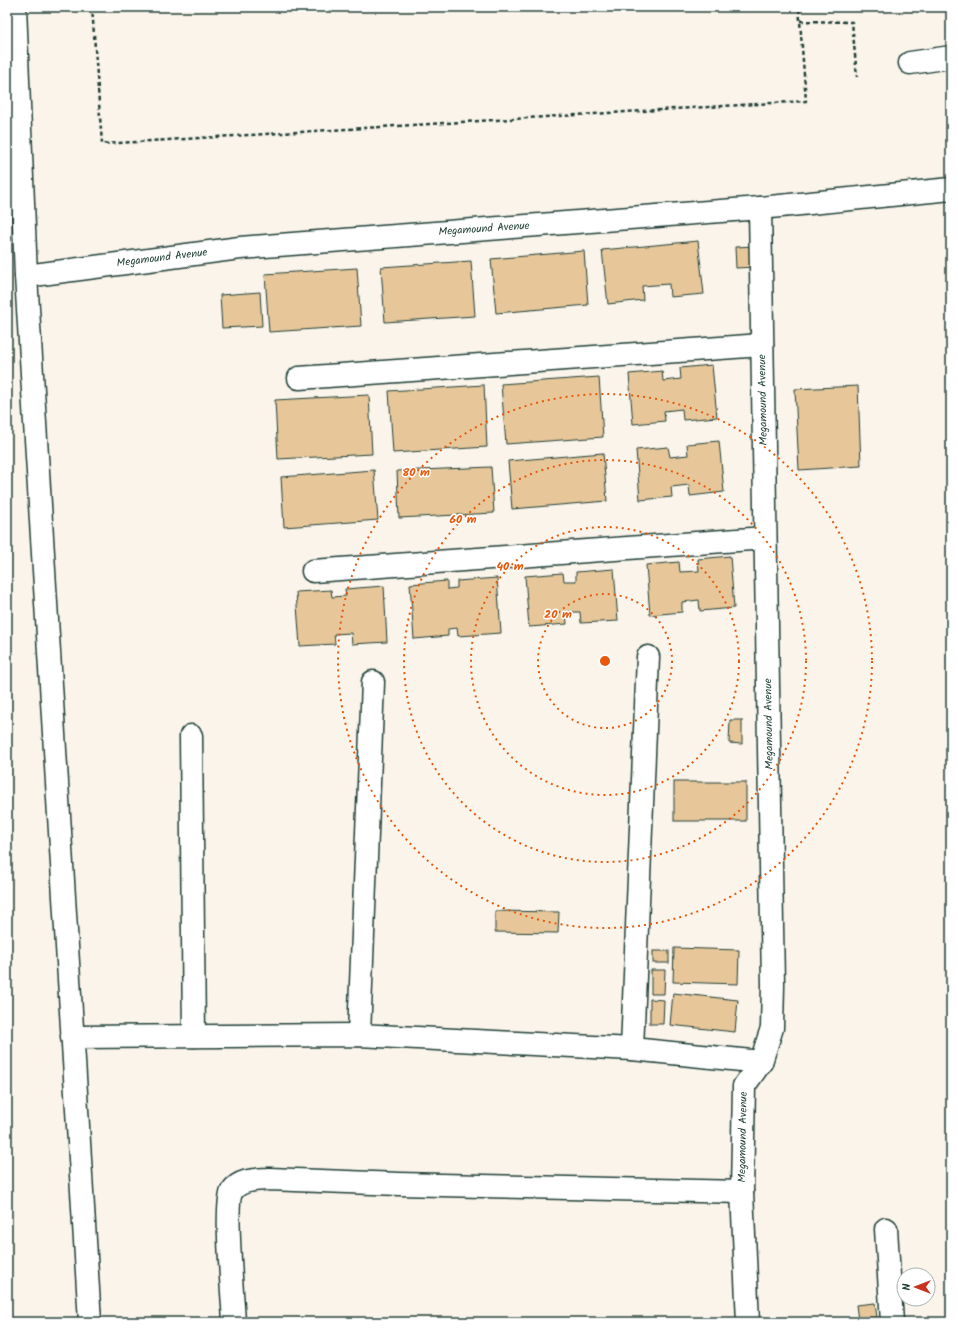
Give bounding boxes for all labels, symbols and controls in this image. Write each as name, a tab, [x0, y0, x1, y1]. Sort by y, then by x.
street label: Megamound Avenue	[438, 217, 530, 241]
street label: Megamound Avenue	[116, 244, 208, 272]
street label: Megamound Avenue	[753, 354, 773, 446]
text: 80 m	[402, 463, 430, 482]
text: 60 m	[449, 510, 477, 529]
text: 40 m	[496, 557, 524, 576]
text: 20 m	[544, 605, 572, 624]
centre of rings	[598, 654, 612, 668]
street label: Megamound Avenue	[759, 678, 779, 770]
street label: Megamound Avenue	[733, 1091, 753, 1183]
north arrow	[896, 1267, 936, 1307]
text: N	[898, 1283, 916, 1290]

